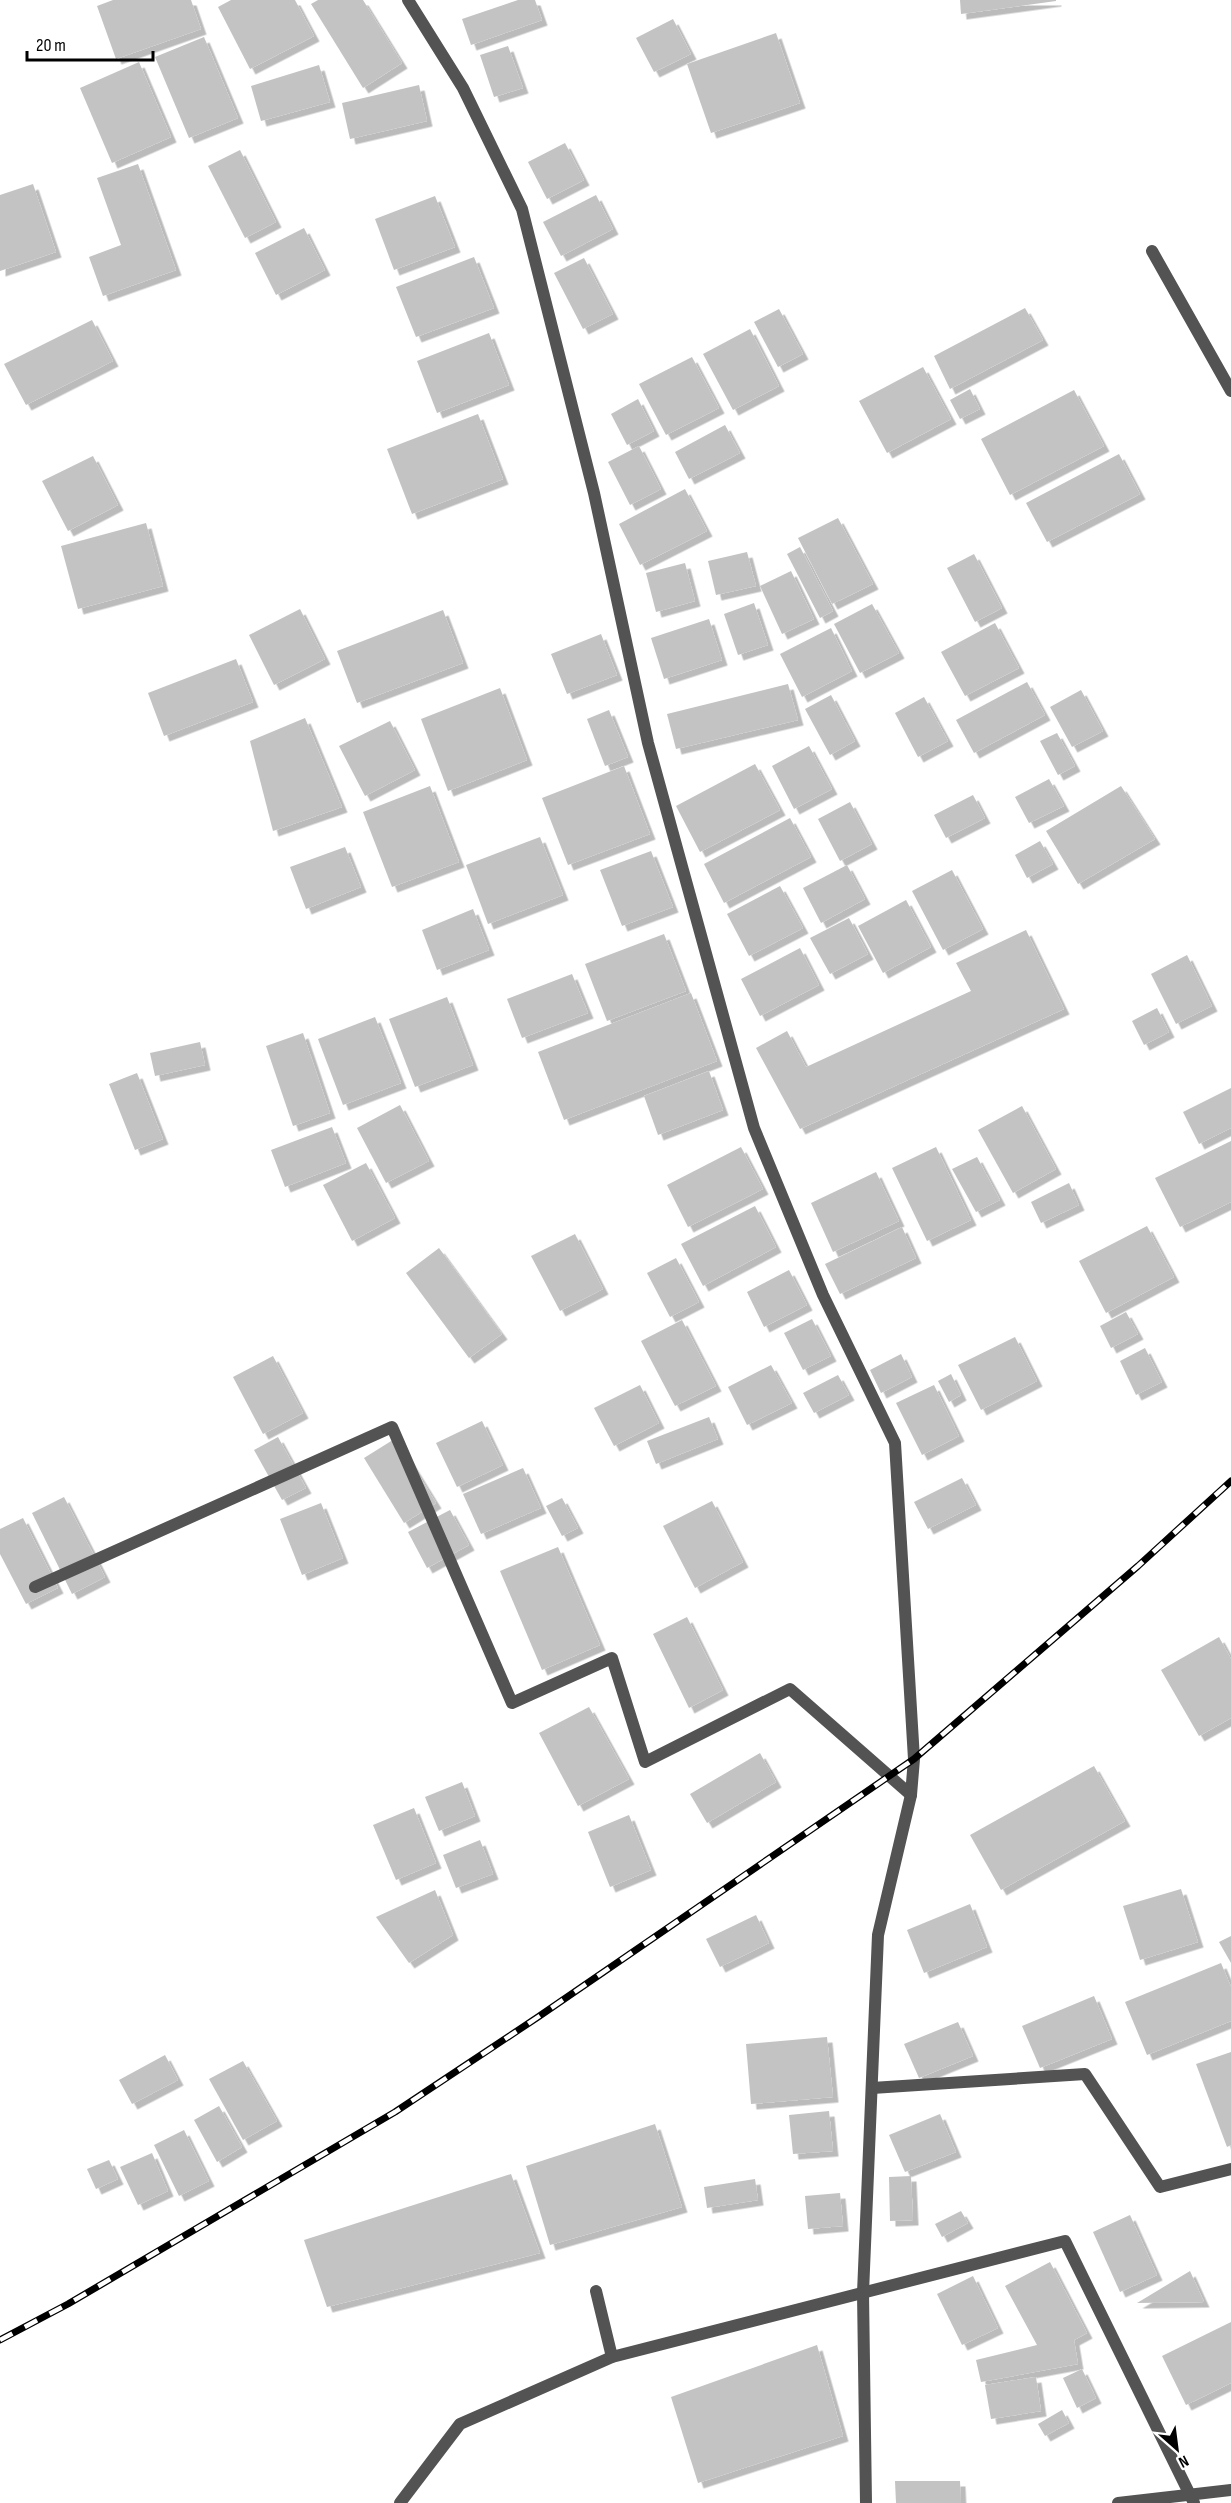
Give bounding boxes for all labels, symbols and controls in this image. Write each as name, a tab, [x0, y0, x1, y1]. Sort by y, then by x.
scale bar	[27, 24, 153, 62]
text: 20 m	[36, 35, 66, 56]
north arrow	[1147, 2419, 1207, 2479]
text: N	[1175, 2451, 1192, 2471]

